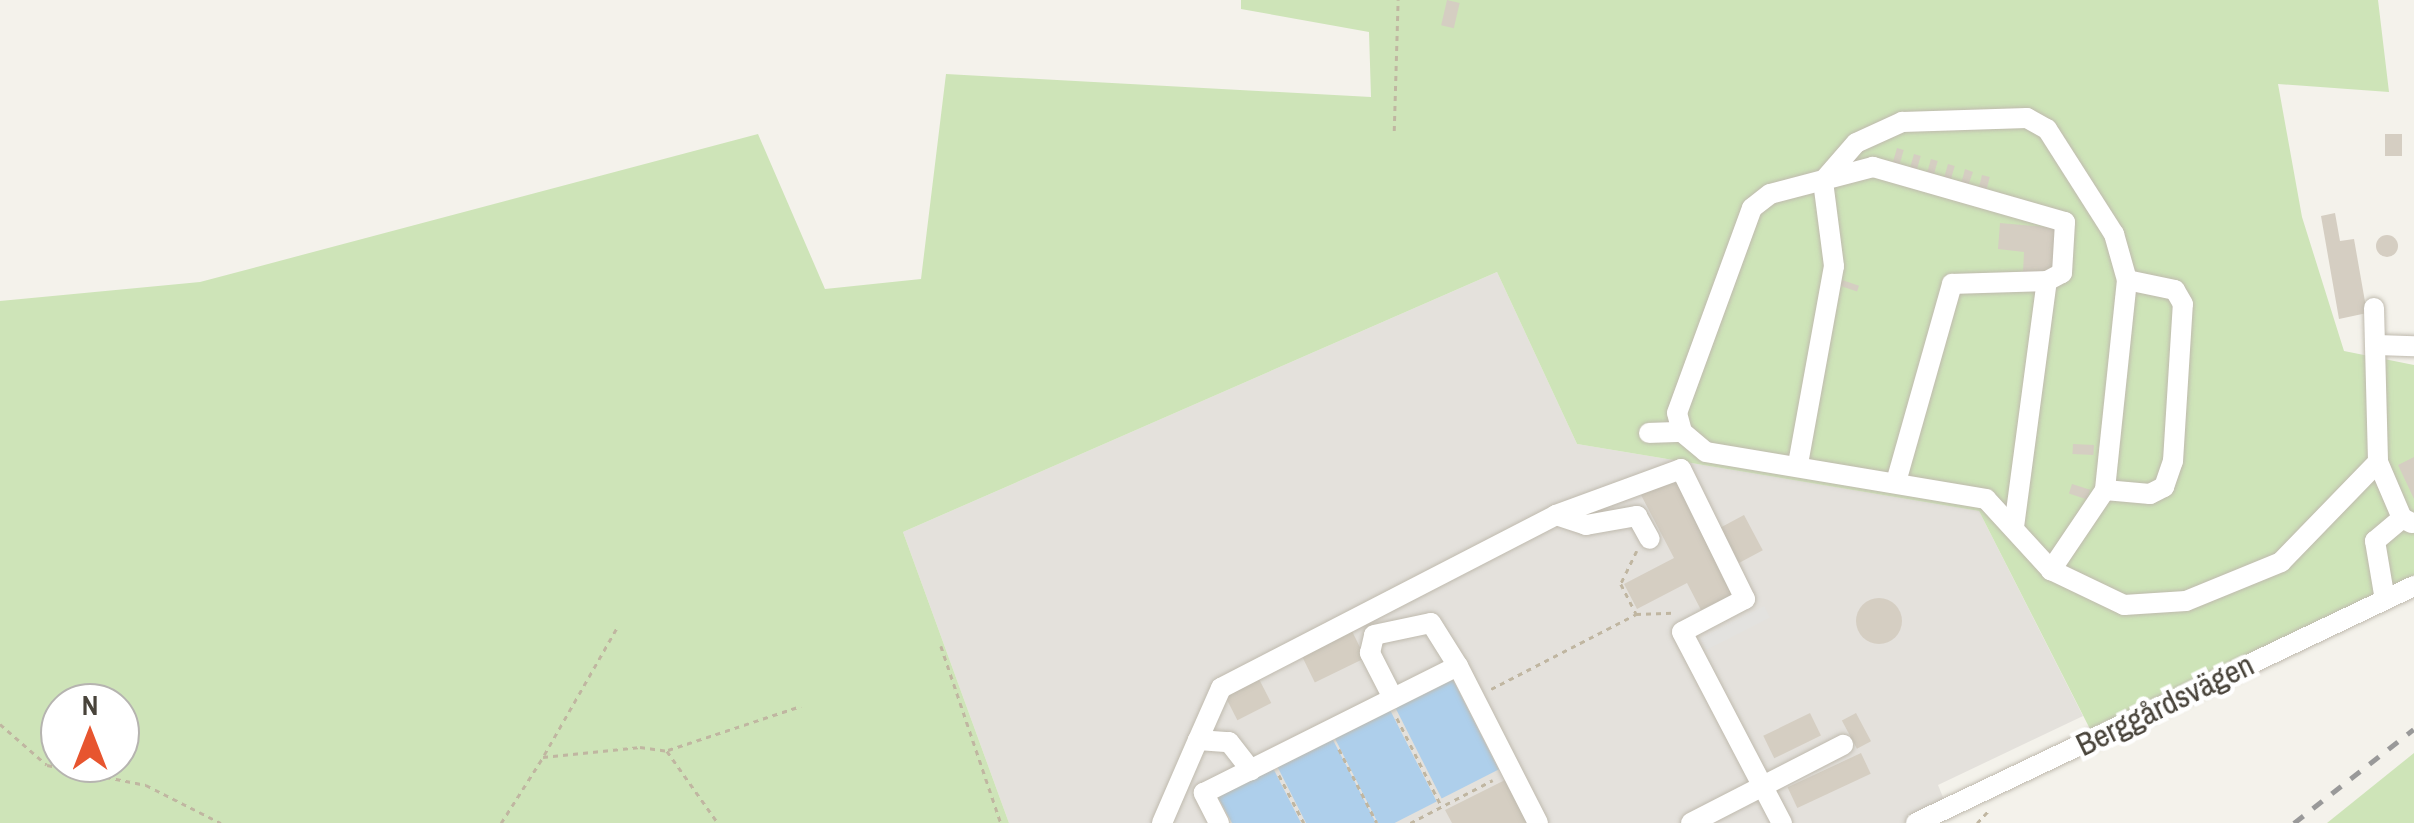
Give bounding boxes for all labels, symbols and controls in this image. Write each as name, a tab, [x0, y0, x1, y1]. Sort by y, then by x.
street label: Berggårdsvägen	[2070, 646, 2260, 764]
north arrow	[40, 683, 140, 783]
text: N	[82, 686, 98, 724]

